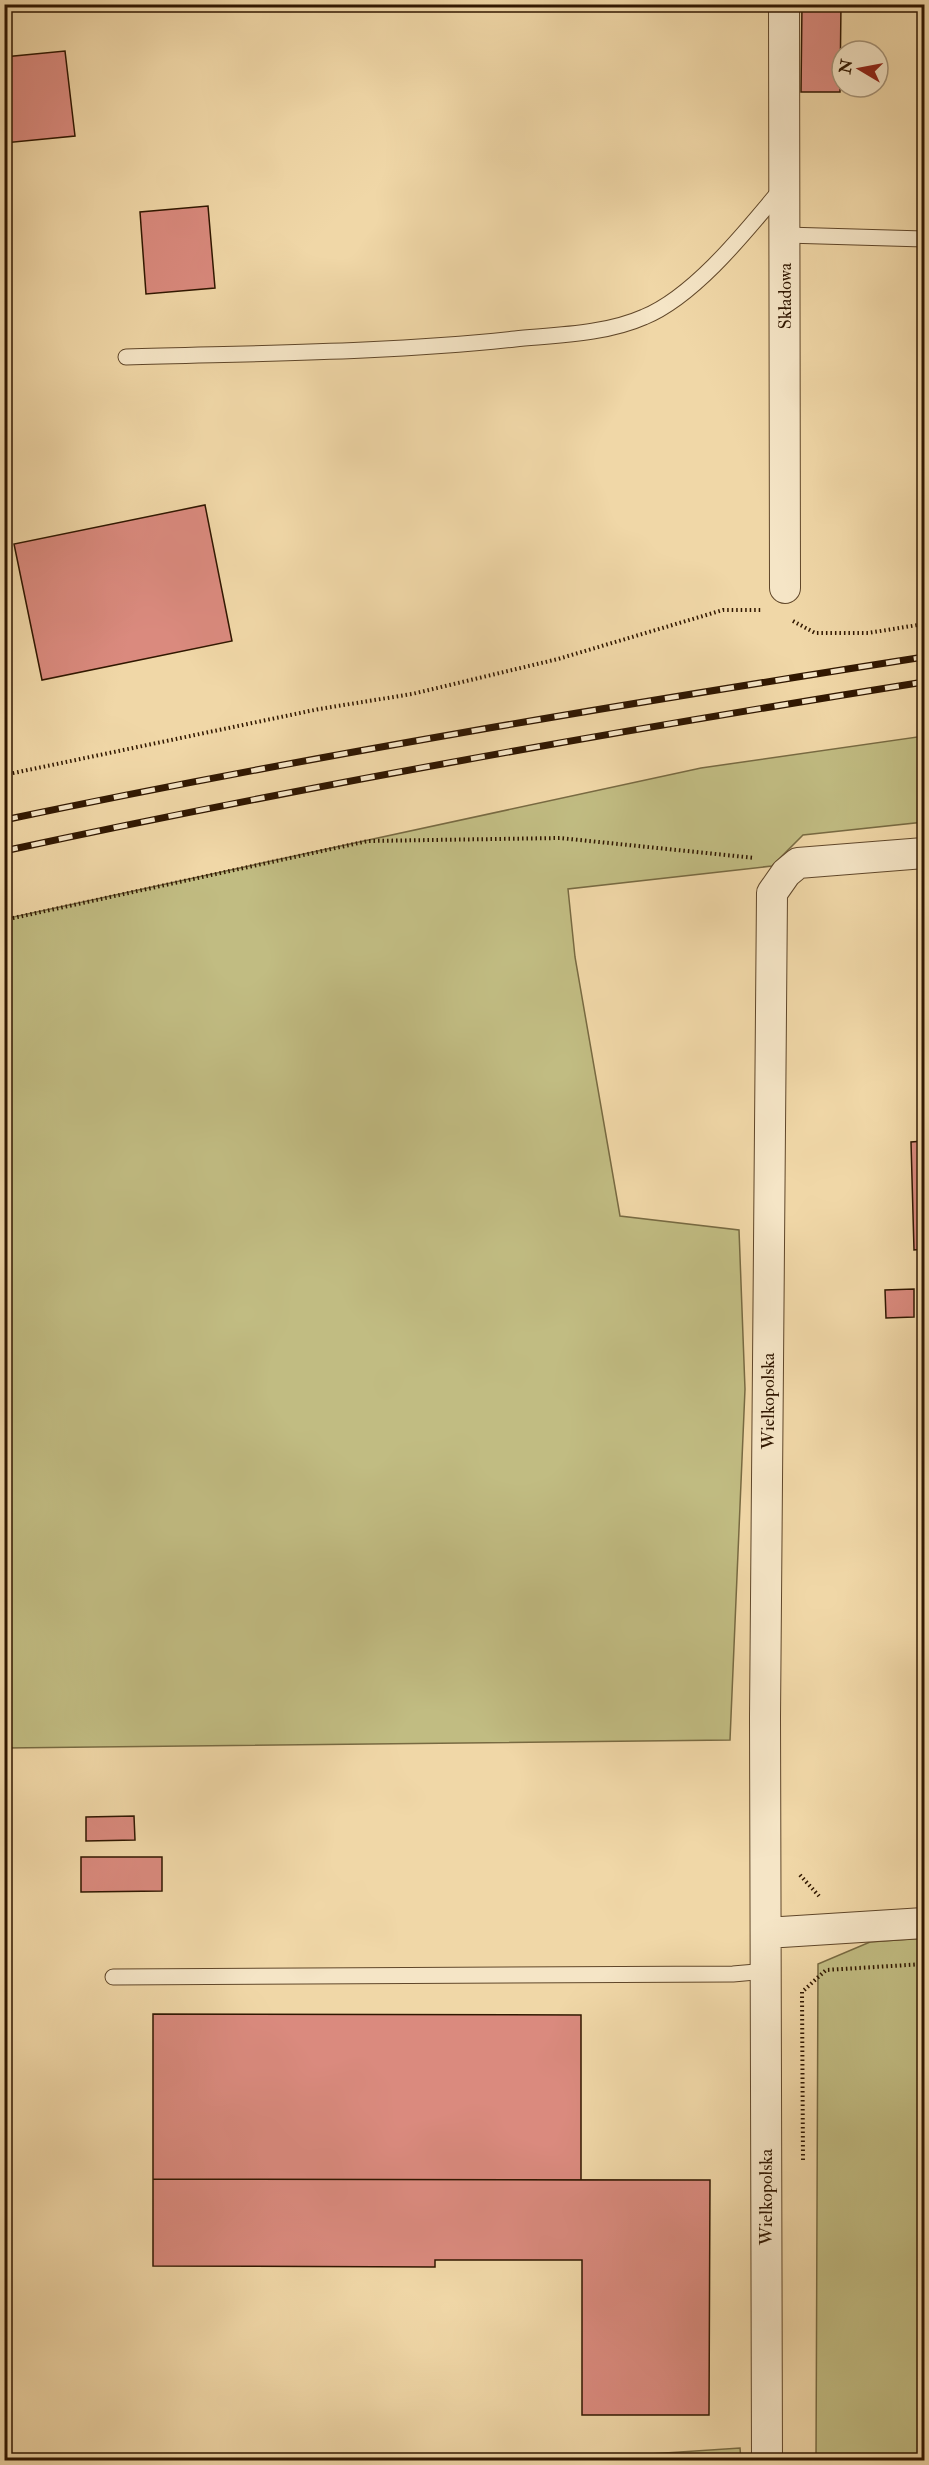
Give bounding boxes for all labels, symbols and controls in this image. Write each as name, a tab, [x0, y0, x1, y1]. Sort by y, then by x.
north arrow	[830, 39, 890, 99]
text: N	[835, 57, 857, 76]
street label: Składowa	[774, 262, 797, 329]
street label: Wielkopolska	[757, 1352, 780, 1450]
street label: Wielkopolska	[755, 2148, 778, 2246]

